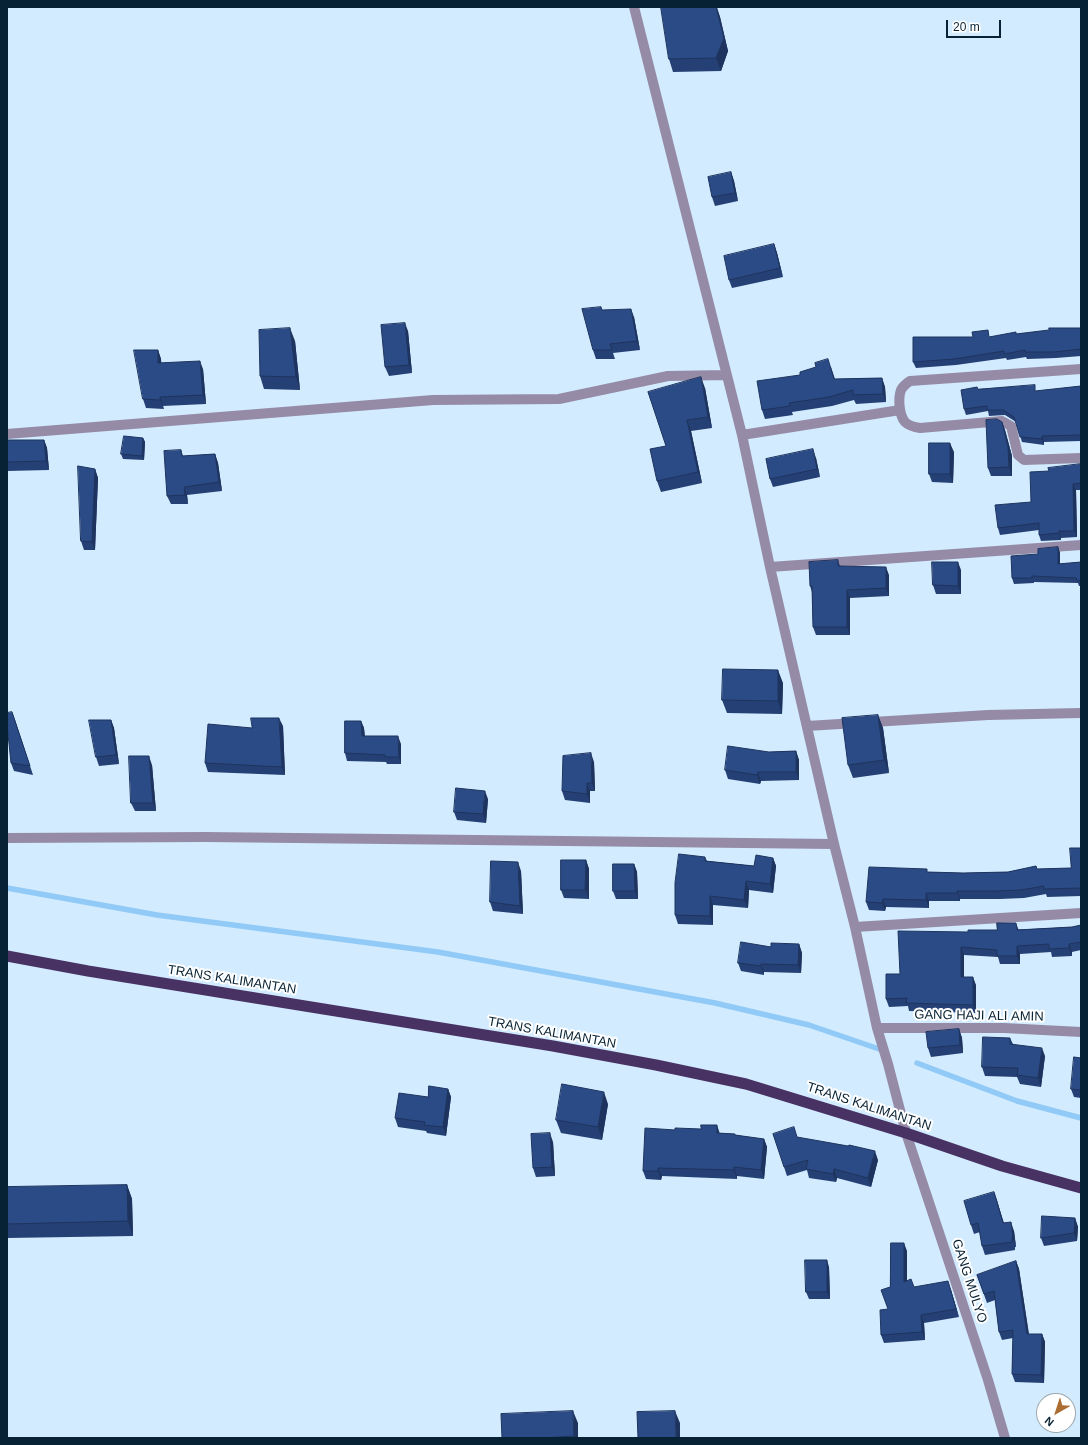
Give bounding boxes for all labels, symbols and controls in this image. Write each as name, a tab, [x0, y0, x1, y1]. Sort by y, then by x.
scale bar	[948, 12, 1003, 38]
text: 20 m	[953, 20, 980, 34]
street label: TRANS KALIMANTAN	[167, 962, 297, 998]
street label: GANG HAJI ALI AMIN	[914, 1007, 1044, 1025]
street label: TRANS KALIMANTAN	[487, 1014, 617, 1052]
street label: TRANS KALIMANTAN	[805, 1080, 933, 1134]
street label: GANG MULYO	[948, 1237, 990, 1325]
north arrow	[1036, 1393, 1076, 1433]
text: N	[1042, 1414, 1056, 1429]

